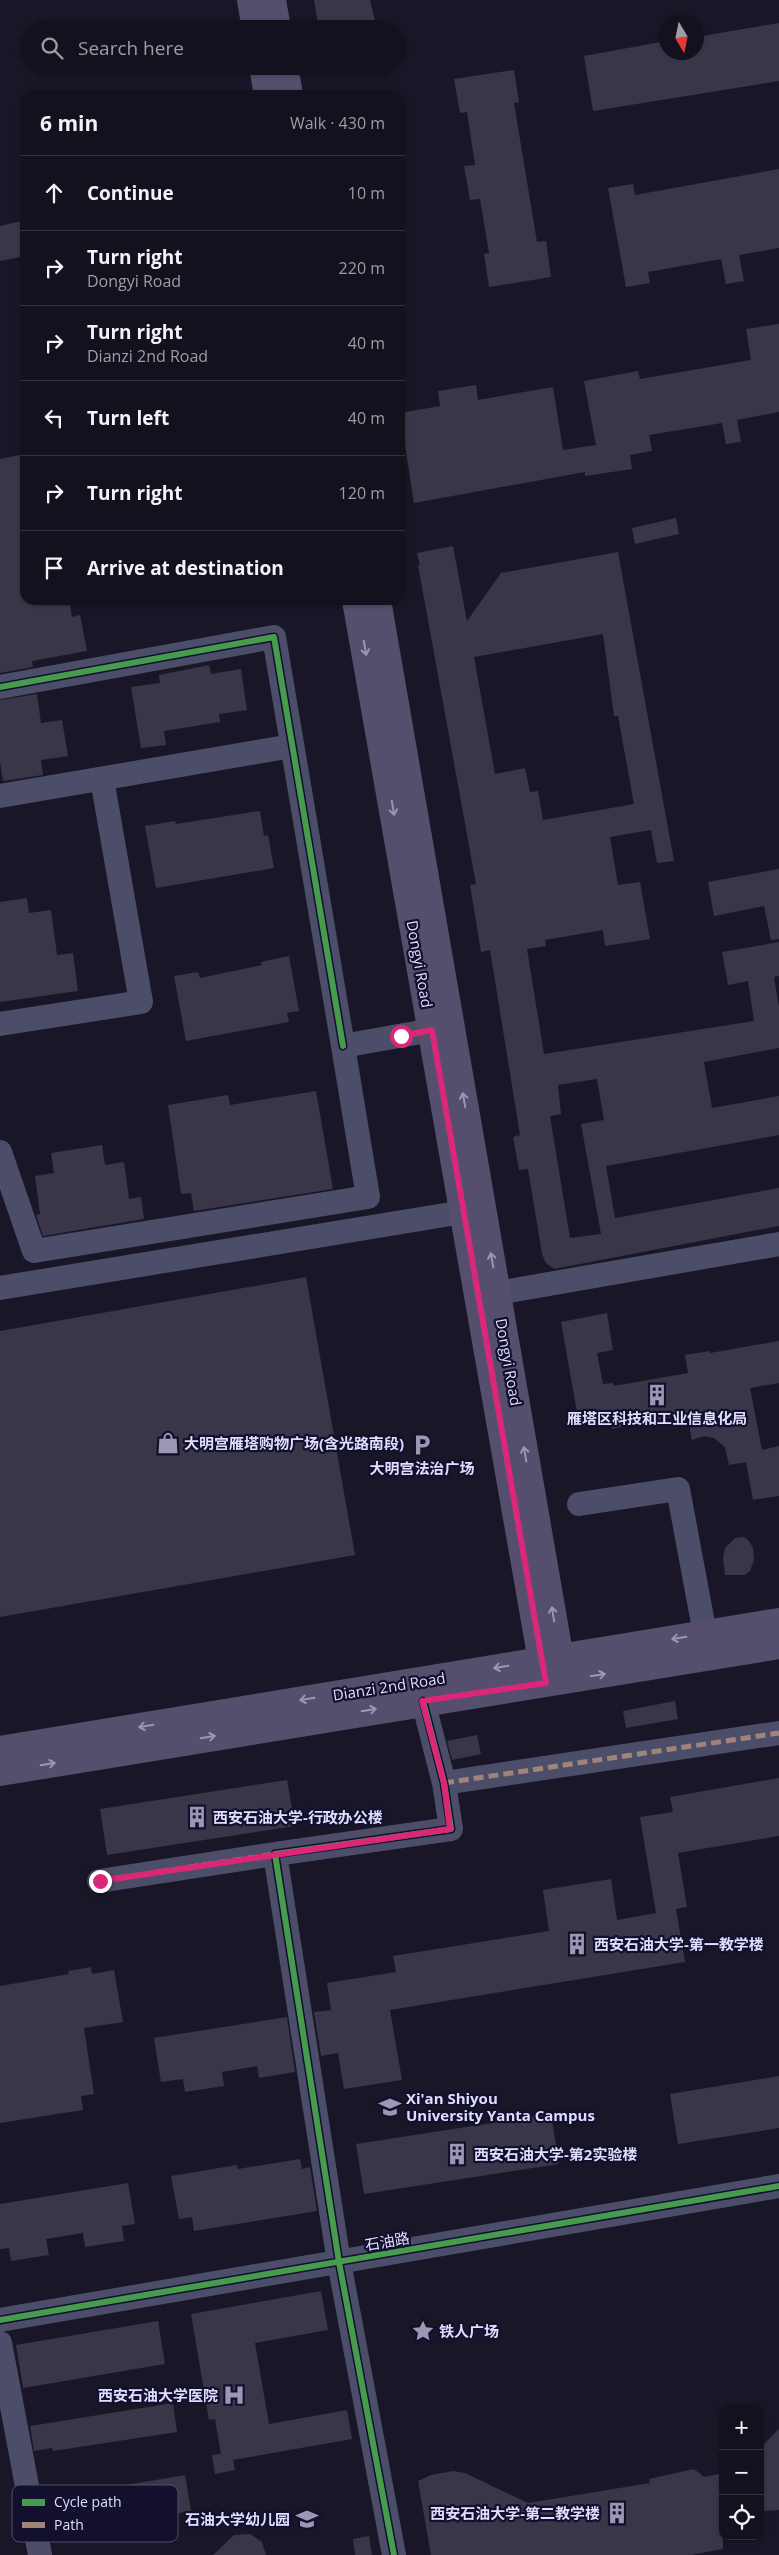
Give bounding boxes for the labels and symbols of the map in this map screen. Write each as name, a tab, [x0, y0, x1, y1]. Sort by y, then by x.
north arrow	[659, 15, 704, 60]
one-way arrow	[360, 640, 370, 656]
one-way arrow	[388, 800, 398, 816]
street label: Dongyi Road	[402, 919, 438, 1009]
route start	[390, 1025, 413, 1048]
one-way arrow	[458, 1092, 468, 1108]
one-way arrow	[486, 1252, 496, 1268]
street label: Dongyi Road	[491, 1317, 527, 1407]
building icon: 雁塔区科技和工业信息化局	[644, 1382, 670, 1408]
place label: 雁塔区科技和工业信息化局	[567, 1408, 747, 1428]
shop icon: 大明宫雁塔购物广场(含光路南段)	[155, 1430, 181, 1456]
parking icon: 大明宫法治广场	[409, 1432, 435, 1458]
place label: 大明宫雁塔购物广场(含光路南段)	[184, 1433, 404, 1453]
one-way arrow	[520, 1447, 530, 1463]
place label: 大明宫法治广场	[369, 1458, 475, 1478]
one-way arrow	[548, 1607, 558, 1623]
one-way arrow	[671, 1634, 687, 1644]
one-way arrow	[494, 1663, 510, 1673]
street label: Dianzi 2nd Road	[331, 1667, 447, 1705]
one-way arrow	[590, 1669, 606, 1679]
one-way arrow	[299, 1695, 315, 1705]
one-way arrow	[360, 1705, 376, 1715]
one-way arrow	[139, 1721, 155, 1731]
one-way arrow	[200, 1732, 216, 1742]
one-way arrow	[40, 1758, 56, 1768]
building icon: 西安石油大学-行政办公楼	[184, 1804, 210, 1830]
place label: 西安石油大学-行政办公楼	[213, 1807, 383, 1827]
route end	[89, 1870, 112, 1893]
building icon: 西安石油大学-第一教学楼	[564, 1931, 590, 1957]
place label: 西安石油大学-第一教学楼	[594, 1934, 764, 1954]
place label: Xi'an Shiyou University Yanta Campus	[406, 2088, 595, 2125]
school or university icon: Xi'an Shiyou University Yanta Campus	[377, 2094, 403, 2120]
building icon: 西安石油大学-第2实验楼	[444, 2141, 470, 2167]
place label: 西安石油大学-第2实验楼	[474, 2144, 637, 2164]
street label: 石油路	[363, 2227, 411, 2255]
place icon: 铁人广场	[410, 2318, 436, 2344]
place label: 铁人广场	[439, 2321, 499, 2341]
hospital icon: 西安石油大学医院	[221, 2382, 247, 2408]
place label: 西安石油大学医院	[98, 2385, 218, 2405]
legend	[12, 2485, 178, 2542]
text: Cycle path	[54, 2492, 122, 2511]
building icon: 西安石油大学-第二教学楼	[604, 2500, 630, 2526]
place label: 西安石油大学-第二教学楼	[430, 2503, 600, 2523]
school or university icon: 石油大学幼儿园	[294, 2506, 320, 2532]
place label: 石油大学幼儿园	[185, 2509, 290, 2529]
text: Path	[54, 2515, 84, 2534]

